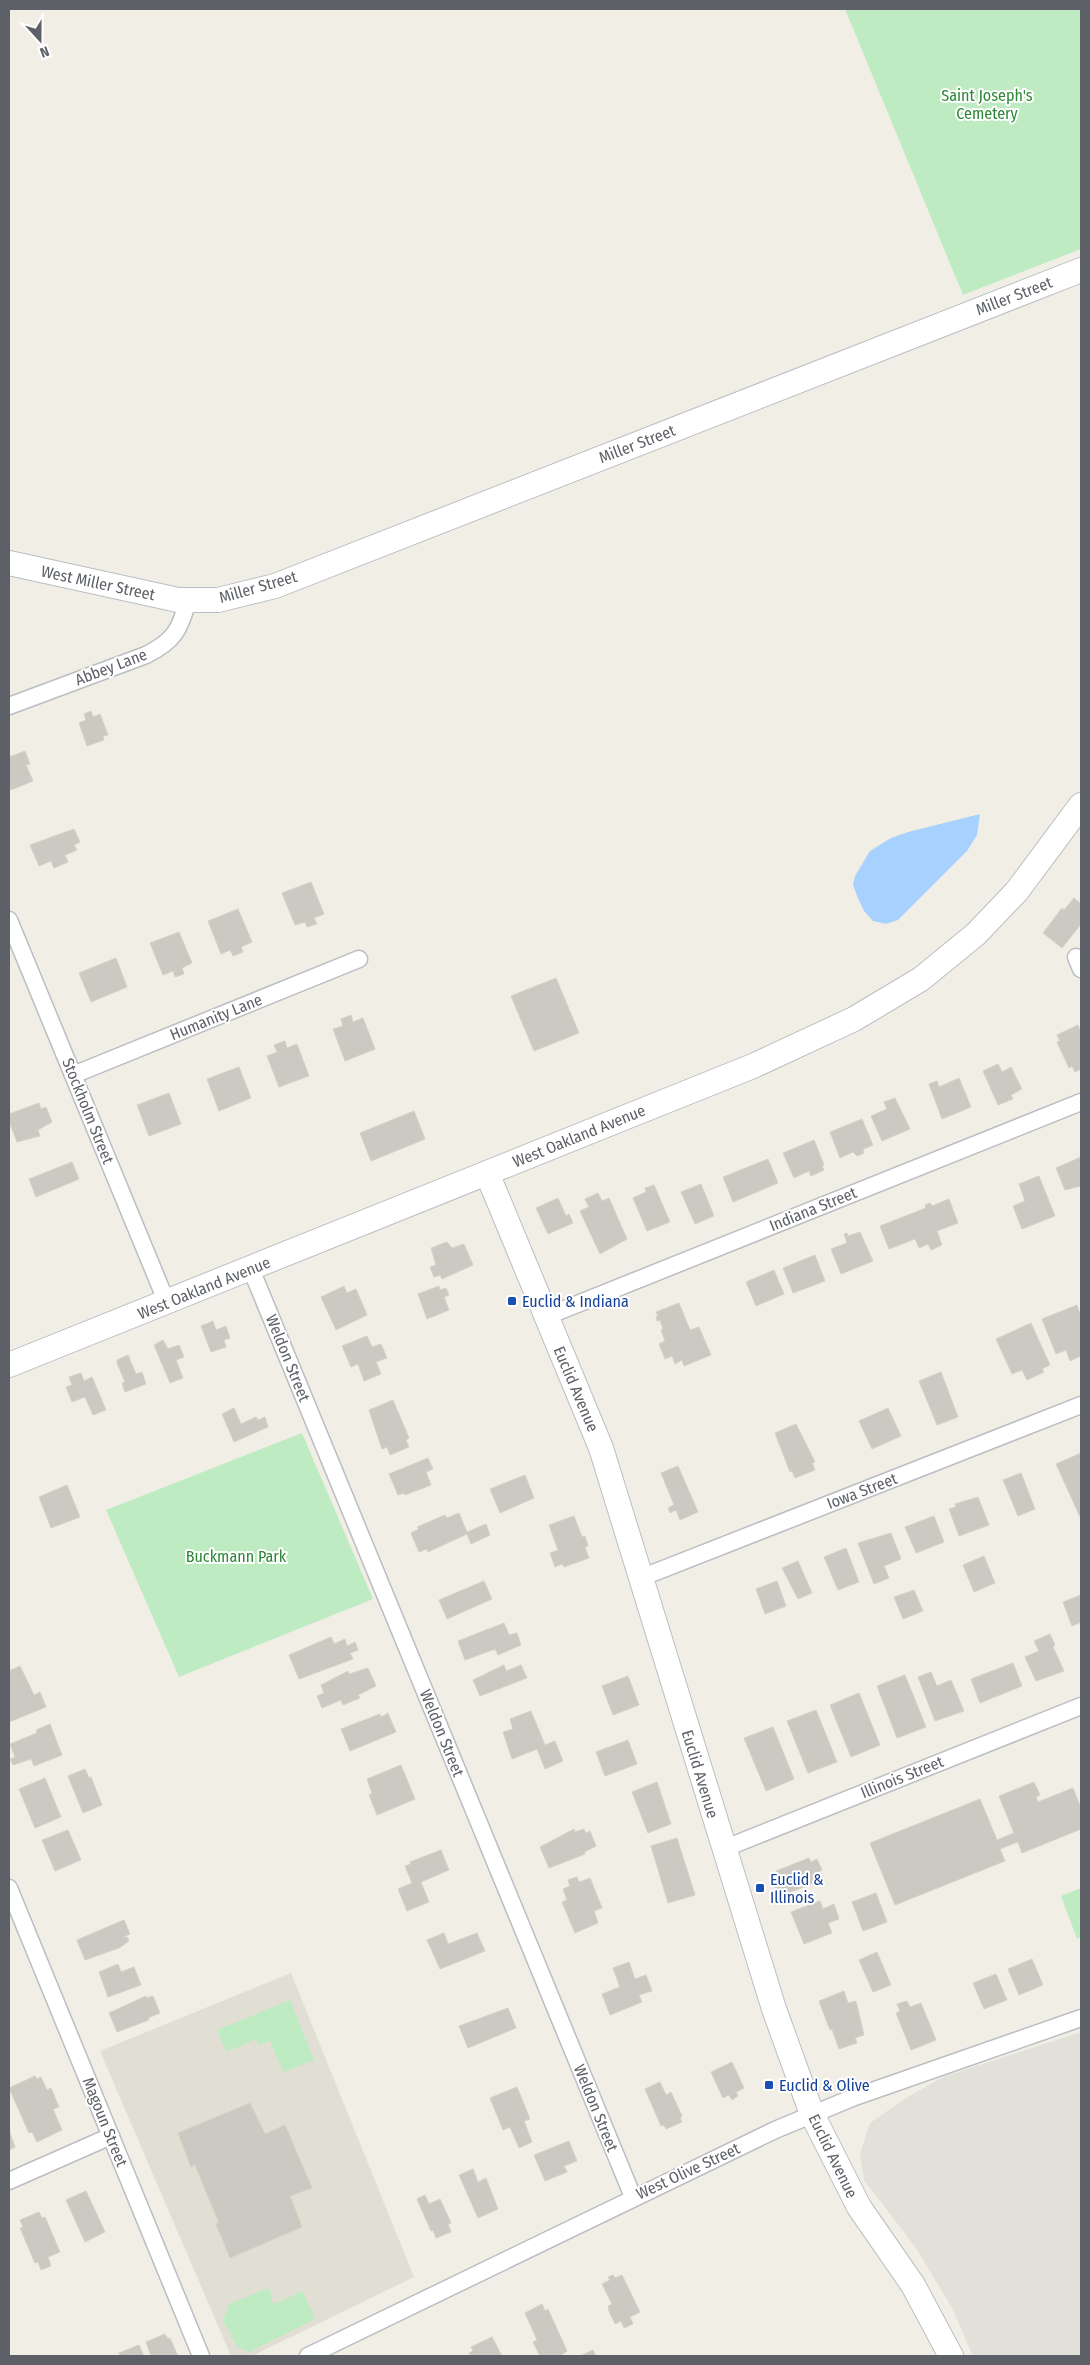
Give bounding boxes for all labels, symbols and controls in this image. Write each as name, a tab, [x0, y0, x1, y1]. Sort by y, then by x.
north arrow	[15, 15, 65, 65]
text: N	[38, 42, 51, 61]
park label: Saint Joseph's Cemetery	[941, 86, 1033, 123]
street label: Miller Street	[973, 272, 1056, 319]
street label: Miller Street	[596, 420, 679, 467]
street label: West Miller Street	[39, 562, 157, 605]
street label: Miller Street	[217, 567, 300, 607]
street label: Abbey Lane	[72, 645, 150, 689]
street label: Humanity Lane	[167, 990, 265, 1044]
street label: Stockholm Street	[58, 1055, 118, 1167]
street label: West Oakland Avenue	[510, 1101, 648, 1171]
street label: Indiana Street	[767, 1183, 860, 1235]
street label: West Oakland Avenue	[135, 1253, 273, 1323]
place label: Euclid & Indiana	[522, 1292, 629, 1311]
marker: Euclid & Indiana	[506, 1295, 518, 1307]
street label: Weldon Street	[262, 1312, 314, 1405]
street label: Euclid Avenue	[549, 1343, 603, 1435]
street label: Iowa Street	[824, 1469, 901, 1513]
park label: Buckmann Park	[186, 1547, 287, 1566]
street label: Weldon Street	[416, 1687, 468, 1780]
street label: Euclid Avenue	[678, 1728, 722, 1820]
street label: Illinois Street	[858, 1752, 947, 1802]
place label: Euclid & Illinois	[770, 1870, 824, 1907]
marker: Euclid & Illinois	[754, 1882, 766, 1894]
street label: Weldon Street	[570, 2062, 622, 2155]
street label: Magoun Street	[78, 2075, 132, 2170]
place label: Euclid & Olive	[779, 2076, 870, 2095]
marker: Euclid & Olive	[763, 2079, 775, 2091]
street label: Euclid Avenue	[804, 2111, 862, 2201]
street label: West Olive Street	[633, 2138, 743, 2203]

